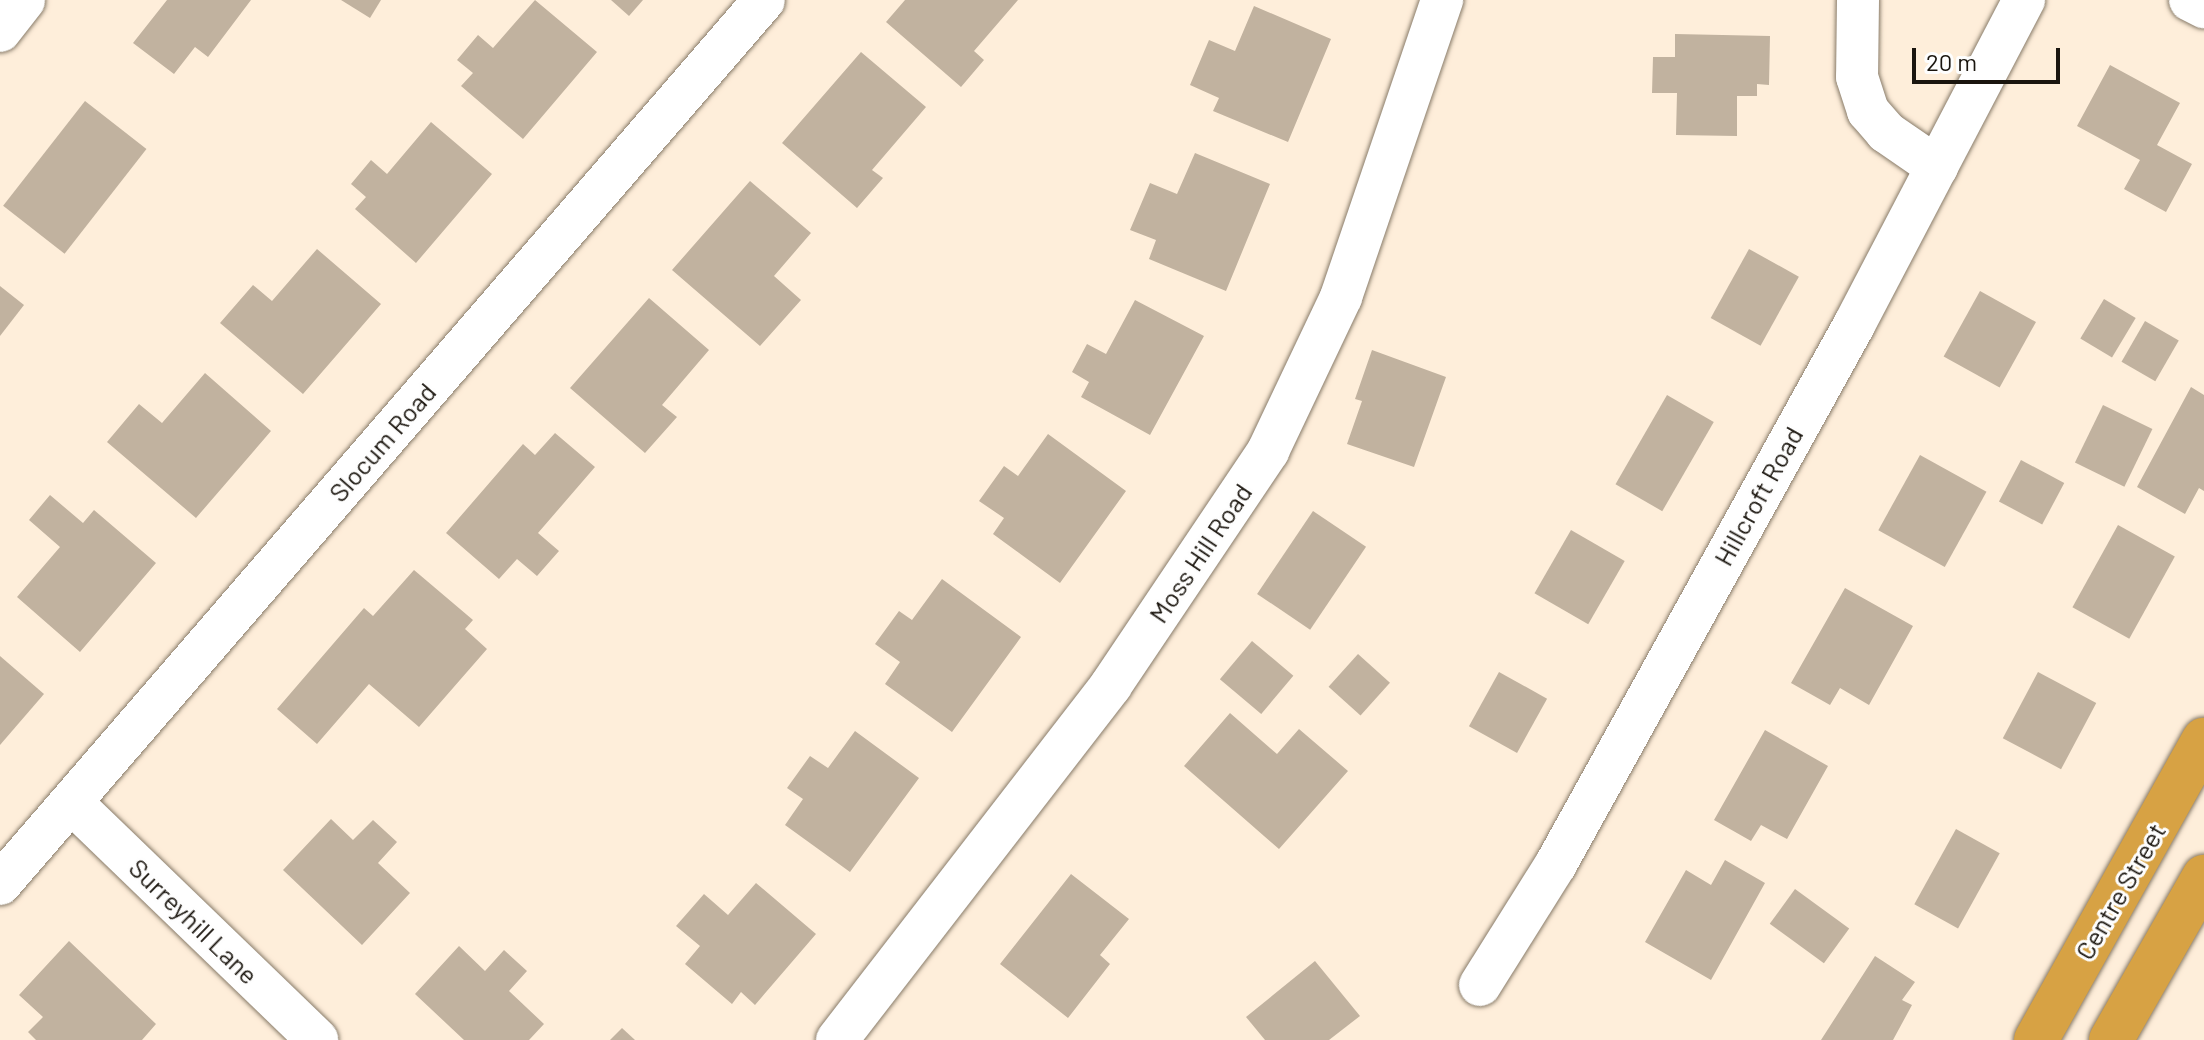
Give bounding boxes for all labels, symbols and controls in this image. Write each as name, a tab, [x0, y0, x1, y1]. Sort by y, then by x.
scale bar	[1916, 32, 2064, 82]
text: 20 m	[1926, 47, 1977, 76]
street label: Slocum Road	[322, 376, 442, 508]
street label: Hillcroft Road	[1707, 421, 1809, 571]
street label: Moss Hill Road	[1142, 478, 1258, 628]
street label: Centre Street	[2068, 817, 2172, 965]
street label: Surreyhill Lane	[123, 852, 265, 990]

